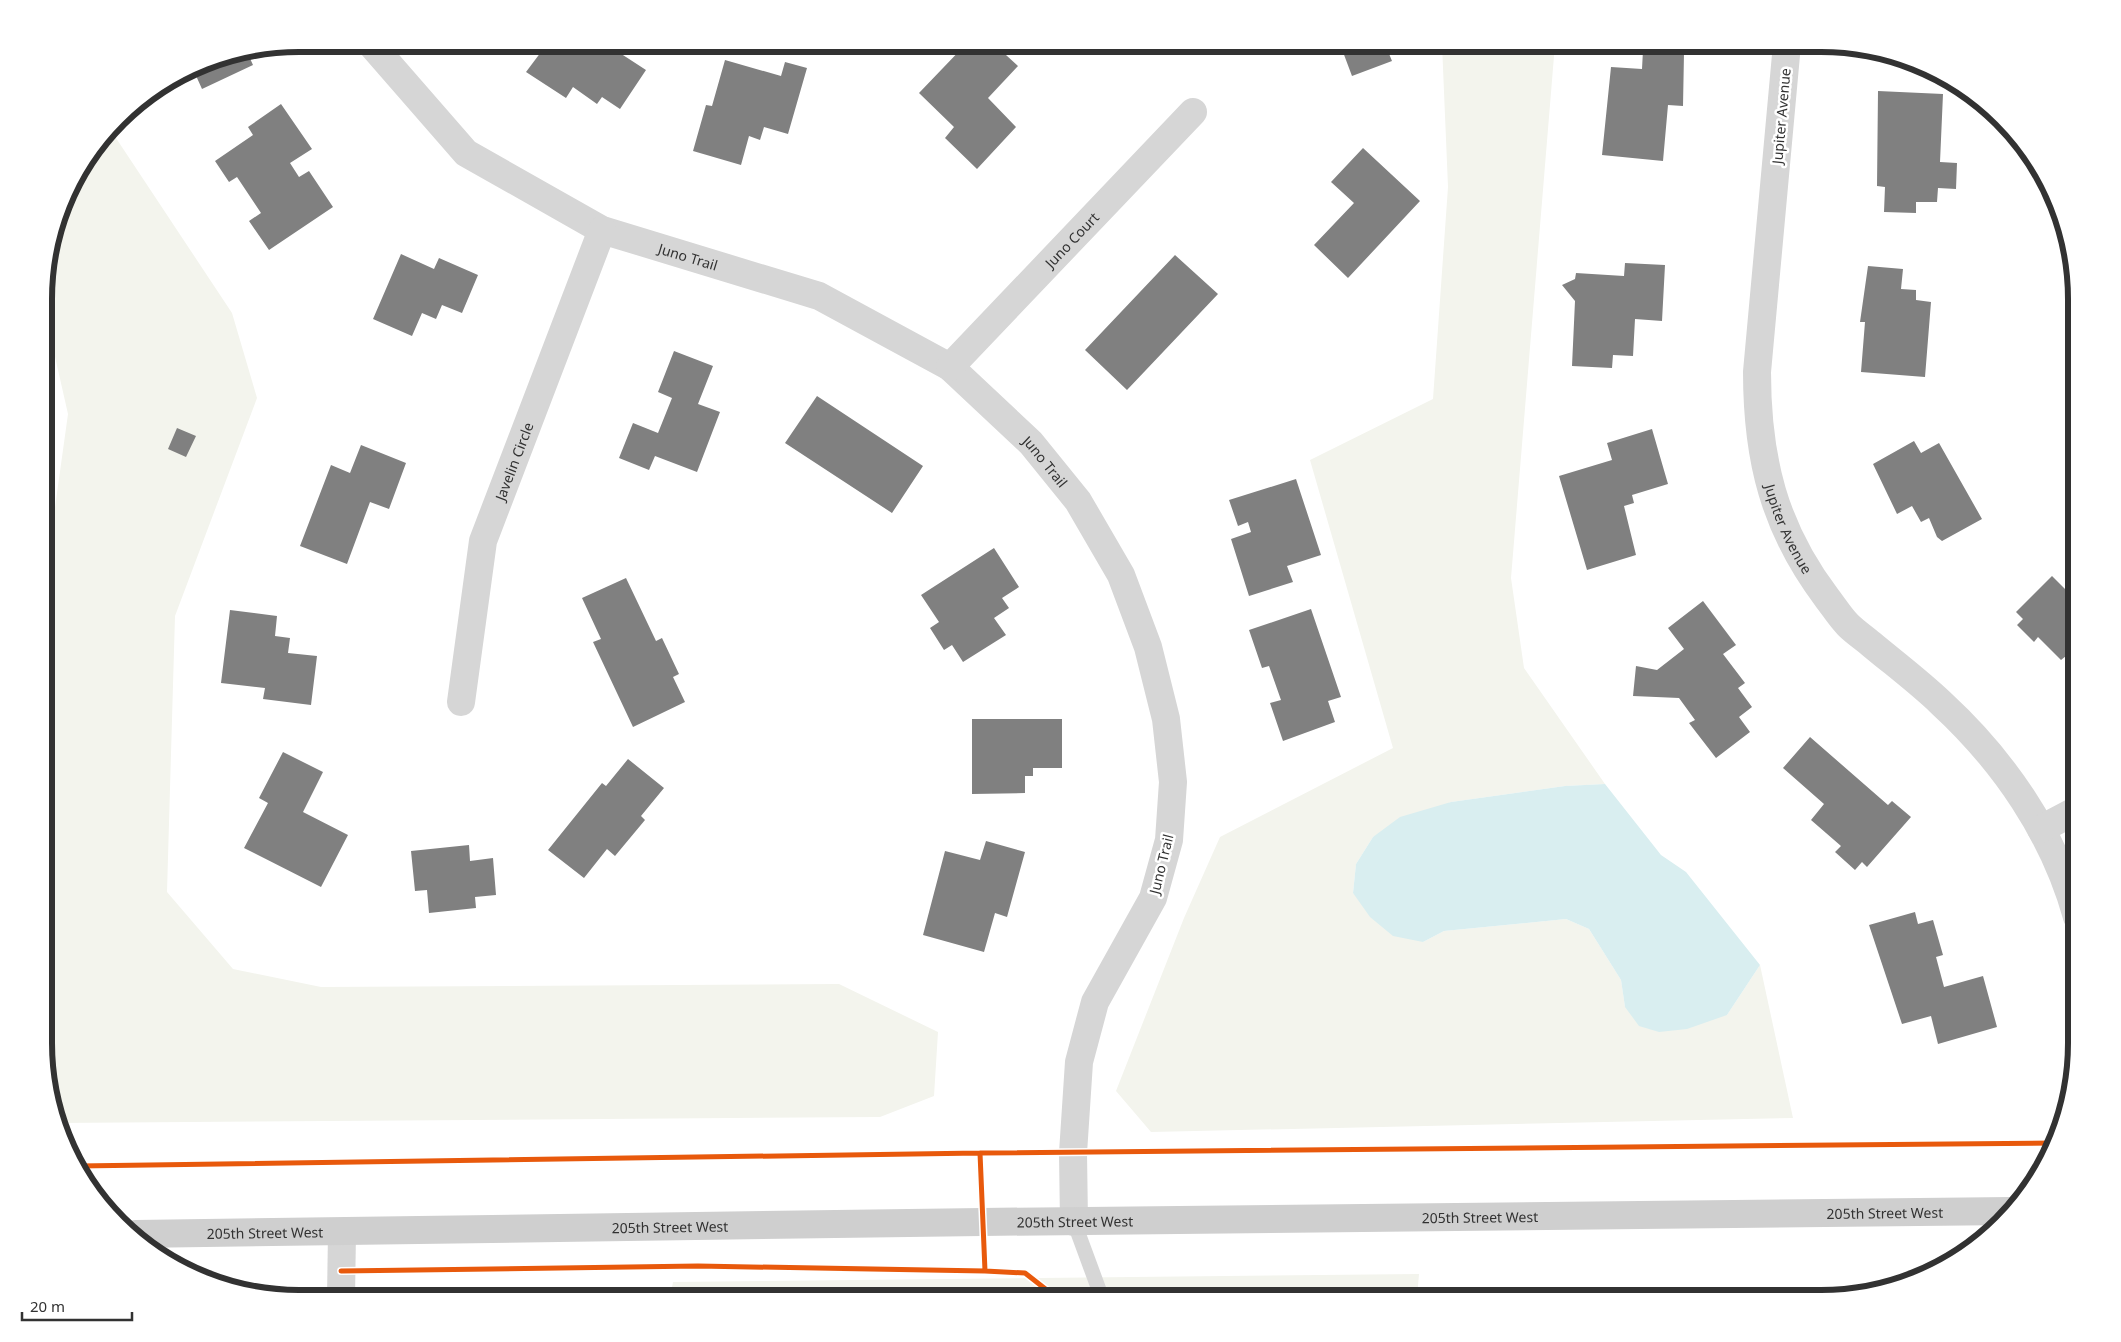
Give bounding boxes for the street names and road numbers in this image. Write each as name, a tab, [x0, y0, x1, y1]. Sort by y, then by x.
street label: Jupiter Avenue	[1767, 67, 1795, 167]
street label: Juno Court	[1039, 208, 1102, 273]
street label: Juno Trail	[654, 238, 720, 274]
street label: Javelin Circle	[489, 419, 537, 505]
street label: Juno Trail	[1018, 430, 1072, 491]
street label: Jupiter Avenue	[1760, 480, 1817, 577]
street label: Juno Trail	[1144, 832, 1178, 898]
street label: 205th Street West	[1826, 1202, 1943, 1222]
street label: 205th Street West	[1421, 1207, 1538, 1227]
street label: 205th Street West	[1016, 1211, 1133, 1231]
street label: 205th Street West	[612, 1216, 728, 1237]
street label: 205th Street West	[207, 1222, 323, 1242]

